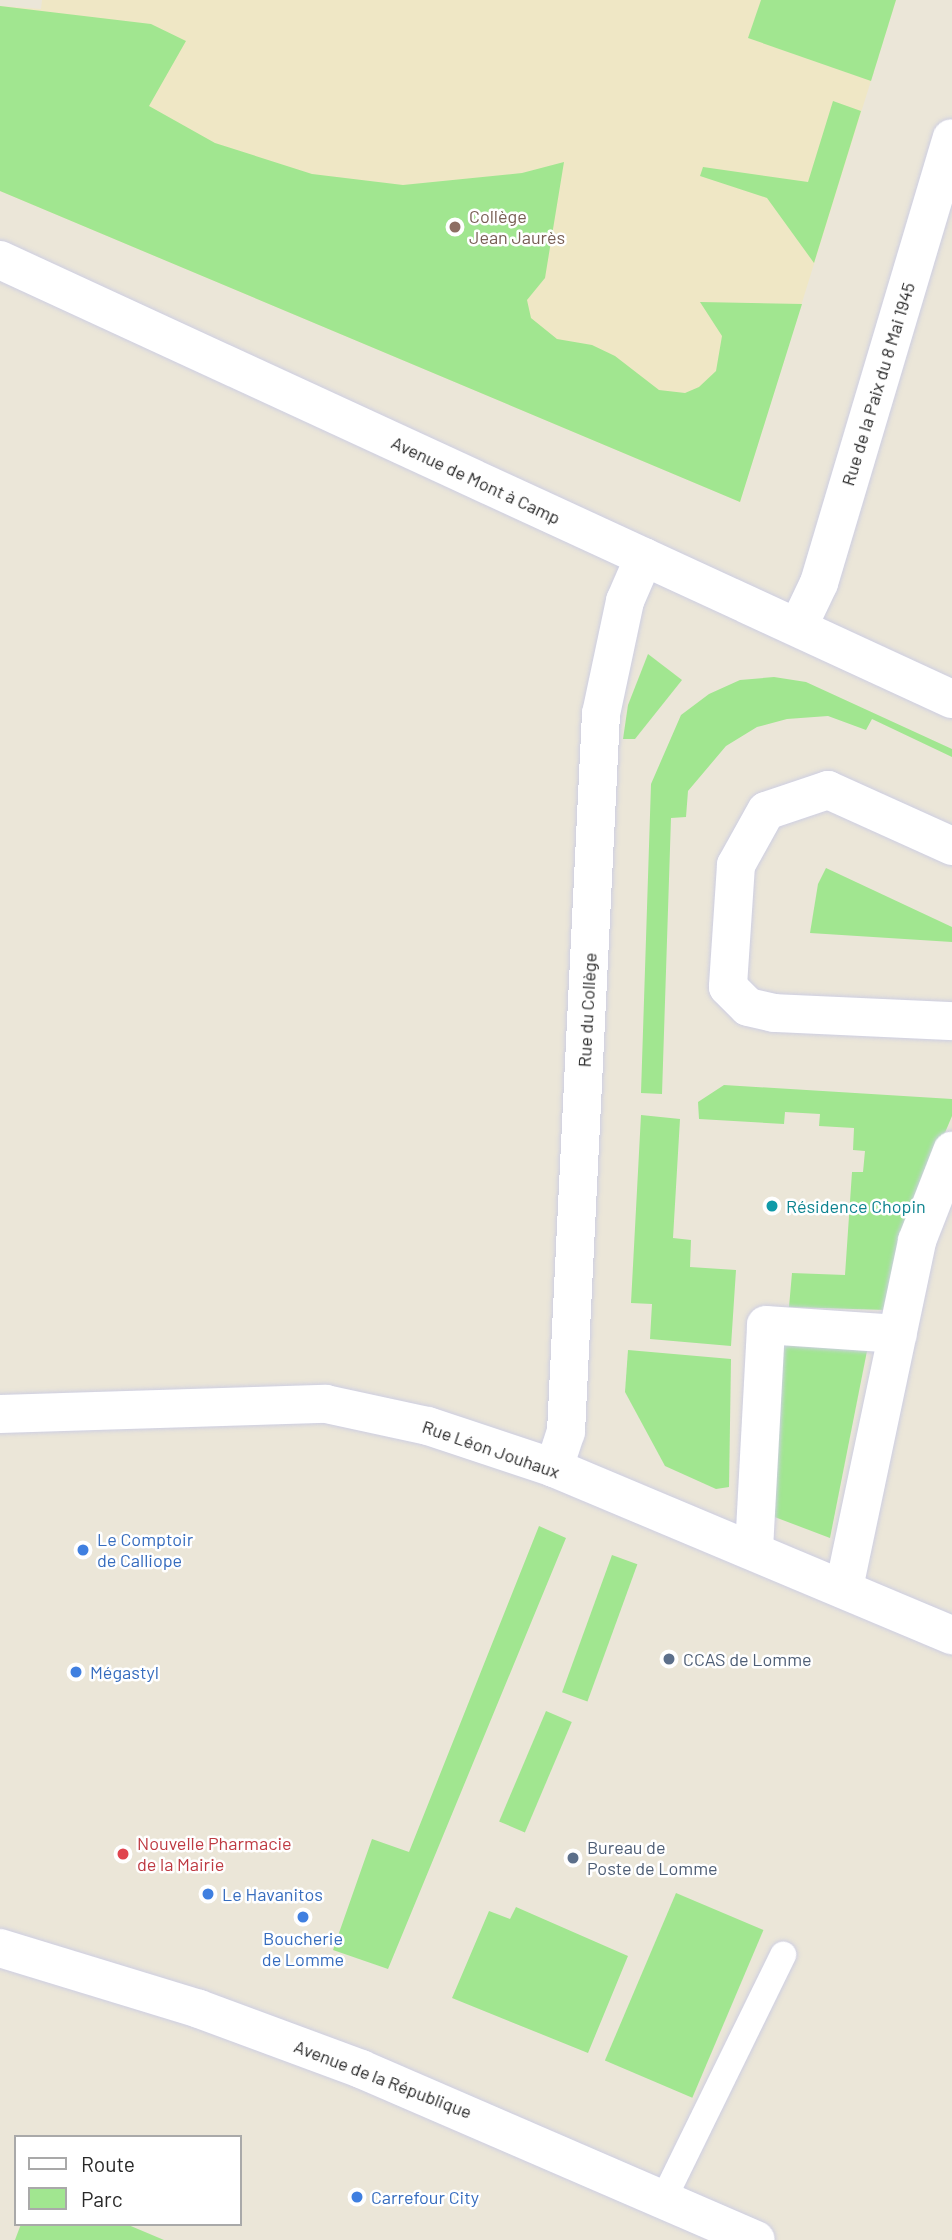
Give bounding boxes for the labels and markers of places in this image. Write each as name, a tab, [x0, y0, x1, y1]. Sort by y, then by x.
place label: Collège Jean Jaurès	[469, 206, 565, 248]
marker: Collège Jean Jaurès	[447, 219, 463, 235]
place label: Résidence Chopin	[786, 1195, 926, 1217]
marker: Résidence Chopin	[764, 1198, 780, 1214]
place label: Le Comptoir de Calliope	[97, 1529, 193, 1572]
marker: Le Comptoir de Calliope	[75, 1542, 91, 1558]
place label: CCAS de Lomme	[683, 1648, 812, 1670]
marker: CCAS de Lomme	[661, 1651, 677, 1667]
place label: Mégastyl	[90, 1661, 159, 1683]
marker: Mégastyl	[68, 1664, 84, 1680]
place label: Nouvelle Pharmacie de la Mairie	[137, 1833, 292, 1876]
place label: Bureau de Poste de Lomme	[587, 1837, 718, 1880]
marker: Nouvelle Pharmacie de la Mairie	[115, 1846, 131, 1862]
marker: Bureau de Poste de Lomme	[565, 1850, 581, 1866]
place label: Le Havanitos	[222, 1883, 323, 1905]
marker: Le Havanitos	[200, 1886, 216, 1902]
marker: Boucherie de Lomme	[295, 1909, 311, 1925]
place label: Boucherie de Lomme	[262, 1928, 344, 1970]
place label: Carrefour City	[371, 2186, 479, 2208]
marker: Carrefour City	[349, 2189, 365, 2205]

